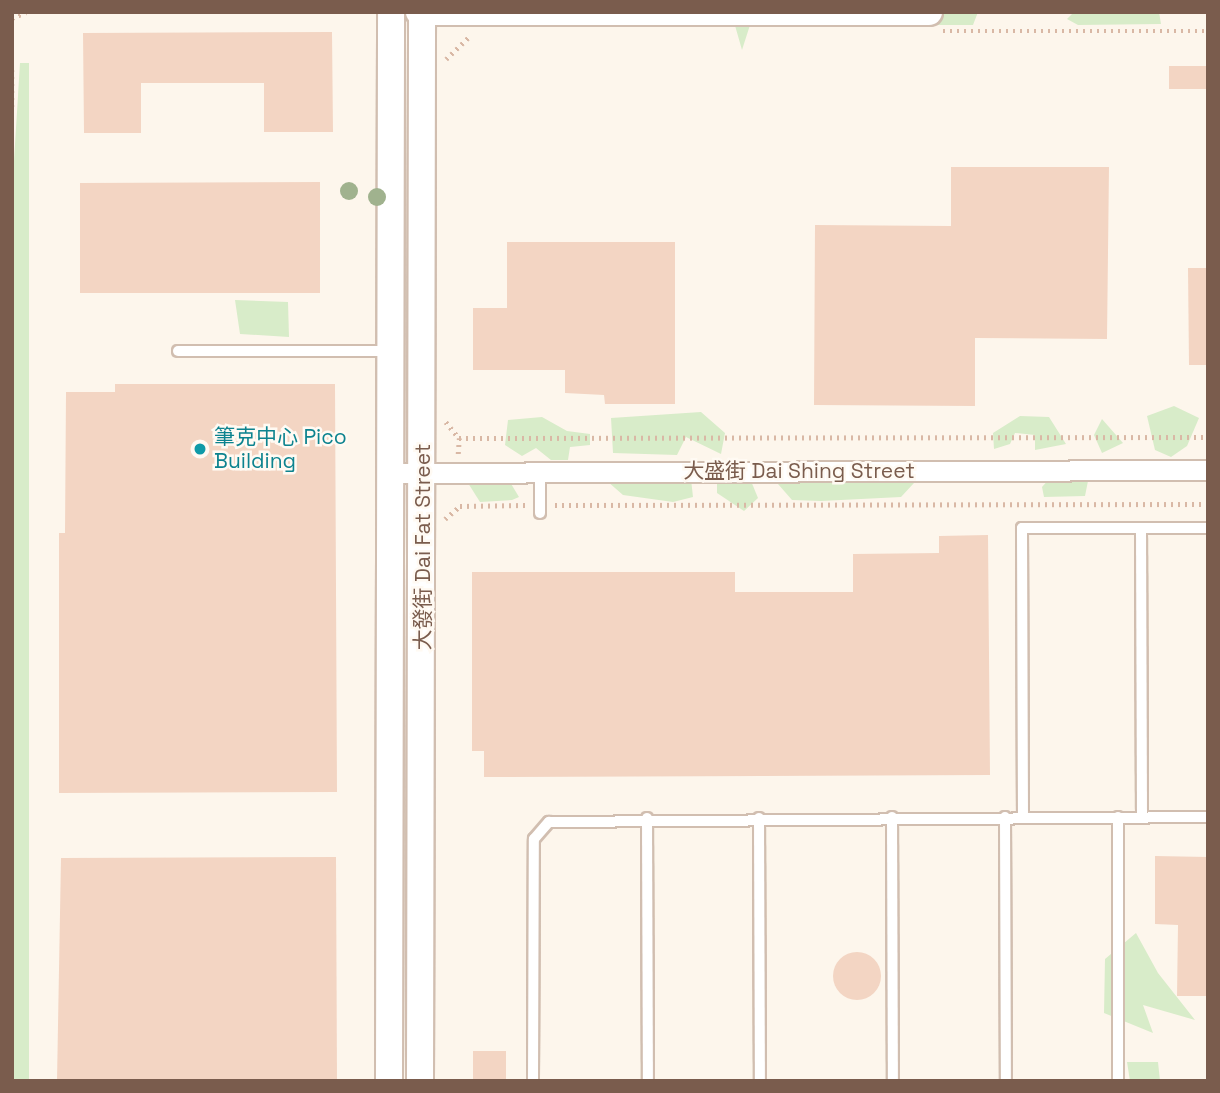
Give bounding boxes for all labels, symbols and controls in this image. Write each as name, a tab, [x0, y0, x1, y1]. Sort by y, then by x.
place label: 筆克中心 Pico Building	[214, 424, 347, 474]
marker: 筆克中心 Pico Building	[192, 441, 208, 457]
street label: 大發街 Dai Fat Street	[410, 444, 436, 650]
street label: 大盛街 Dai Shing Street	[683, 458, 915, 484]

